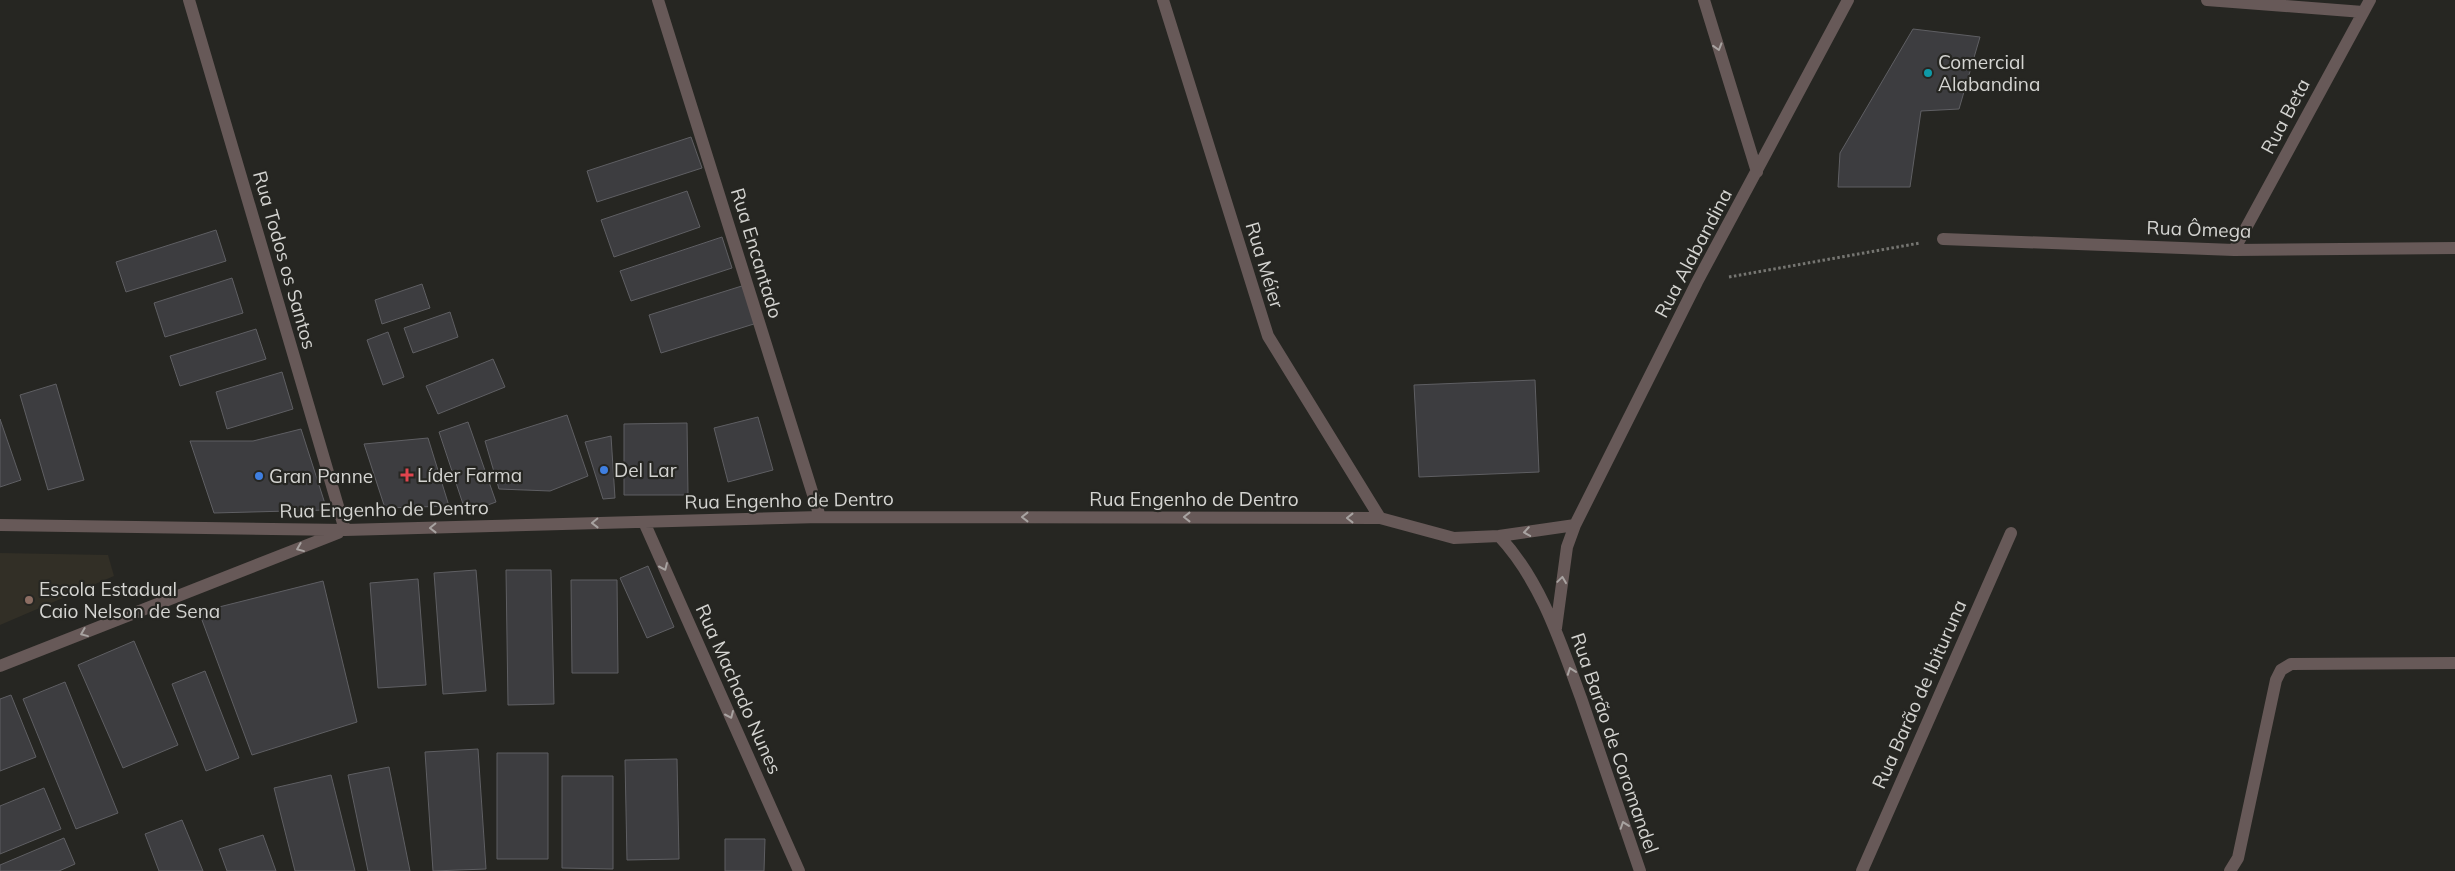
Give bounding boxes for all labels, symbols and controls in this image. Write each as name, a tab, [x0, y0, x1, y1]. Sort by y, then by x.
one-way arrow	[1713, 42, 1723, 50]
place label: Comercial Alabandina	[1938, 50, 2040, 96]
marker: Comercial Alabandina	[1922, 67, 1934, 79]
street label: Rua Beta	[2255, 74, 2315, 158]
street label: Rua Todos os Santos	[248, 168, 322, 352]
street label: Rua Alabandina	[1649, 184, 1737, 322]
street label: Rua Encantado	[726, 185, 788, 321]
street label: Rua Ômega	[2146, 215, 2252, 243]
street label: Rua Méier	[1241, 219, 1289, 311]
place label: Del Lar	[614, 458, 677, 482]
place label: Líder Farma	[417, 463, 522, 487]
place label: Gran Panne	[269, 464, 373, 488]
marker: Del Lar	[598, 464, 610, 476]
marker: Líder Farma	[401, 469, 413, 481]
marker: Gran Panne	[253, 470, 265, 482]
street label: Rua Engenho de Dentro	[684, 486, 894, 514]
street label: Rua Engenho de Dentro	[1089, 487, 1299, 511]
street label: Rua Engenho de Dentro	[279, 495, 489, 523]
one-way arrow	[1020, 512, 1028, 522]
one-way arrow	[1183, 512, 1190, 522]
one-way arrow	[1345, 513, 1353, 523]
one-way arrow	[591, 518, 599, 529]
one-way arrow	[429, 522, 437, 533]
one-way arrow	[1522, 526, 1530, 537]
one-way arrow	[296, 542, 305, 552]
one-way arrow	[658, 562, 668, 571]
one-way arrow	[1557, 575, 1567, 584]
place label: Escola Estadual Caio Nelson de Sena	[39, 577, 220, 623]
marker: Escola Estadual Caio Nelson de Sena	[23, 594, 35, 606]
street label: Rua Barão de Ibituruna	[1866, 596, 1972, 792]
street label: Rua Machado Nunes	[691, 600, 787, 778]
one-way arrow	[80, 627, 89, 637]
street label: Rua Barão de Coromandel	[1566, 629, 1664, 857]
one-way arrow	[1567, 667, 1577, 676]
one-way arrow	[723, 710, 734, 719]
one-way arrow	[1620, 821, 1630, 830]

